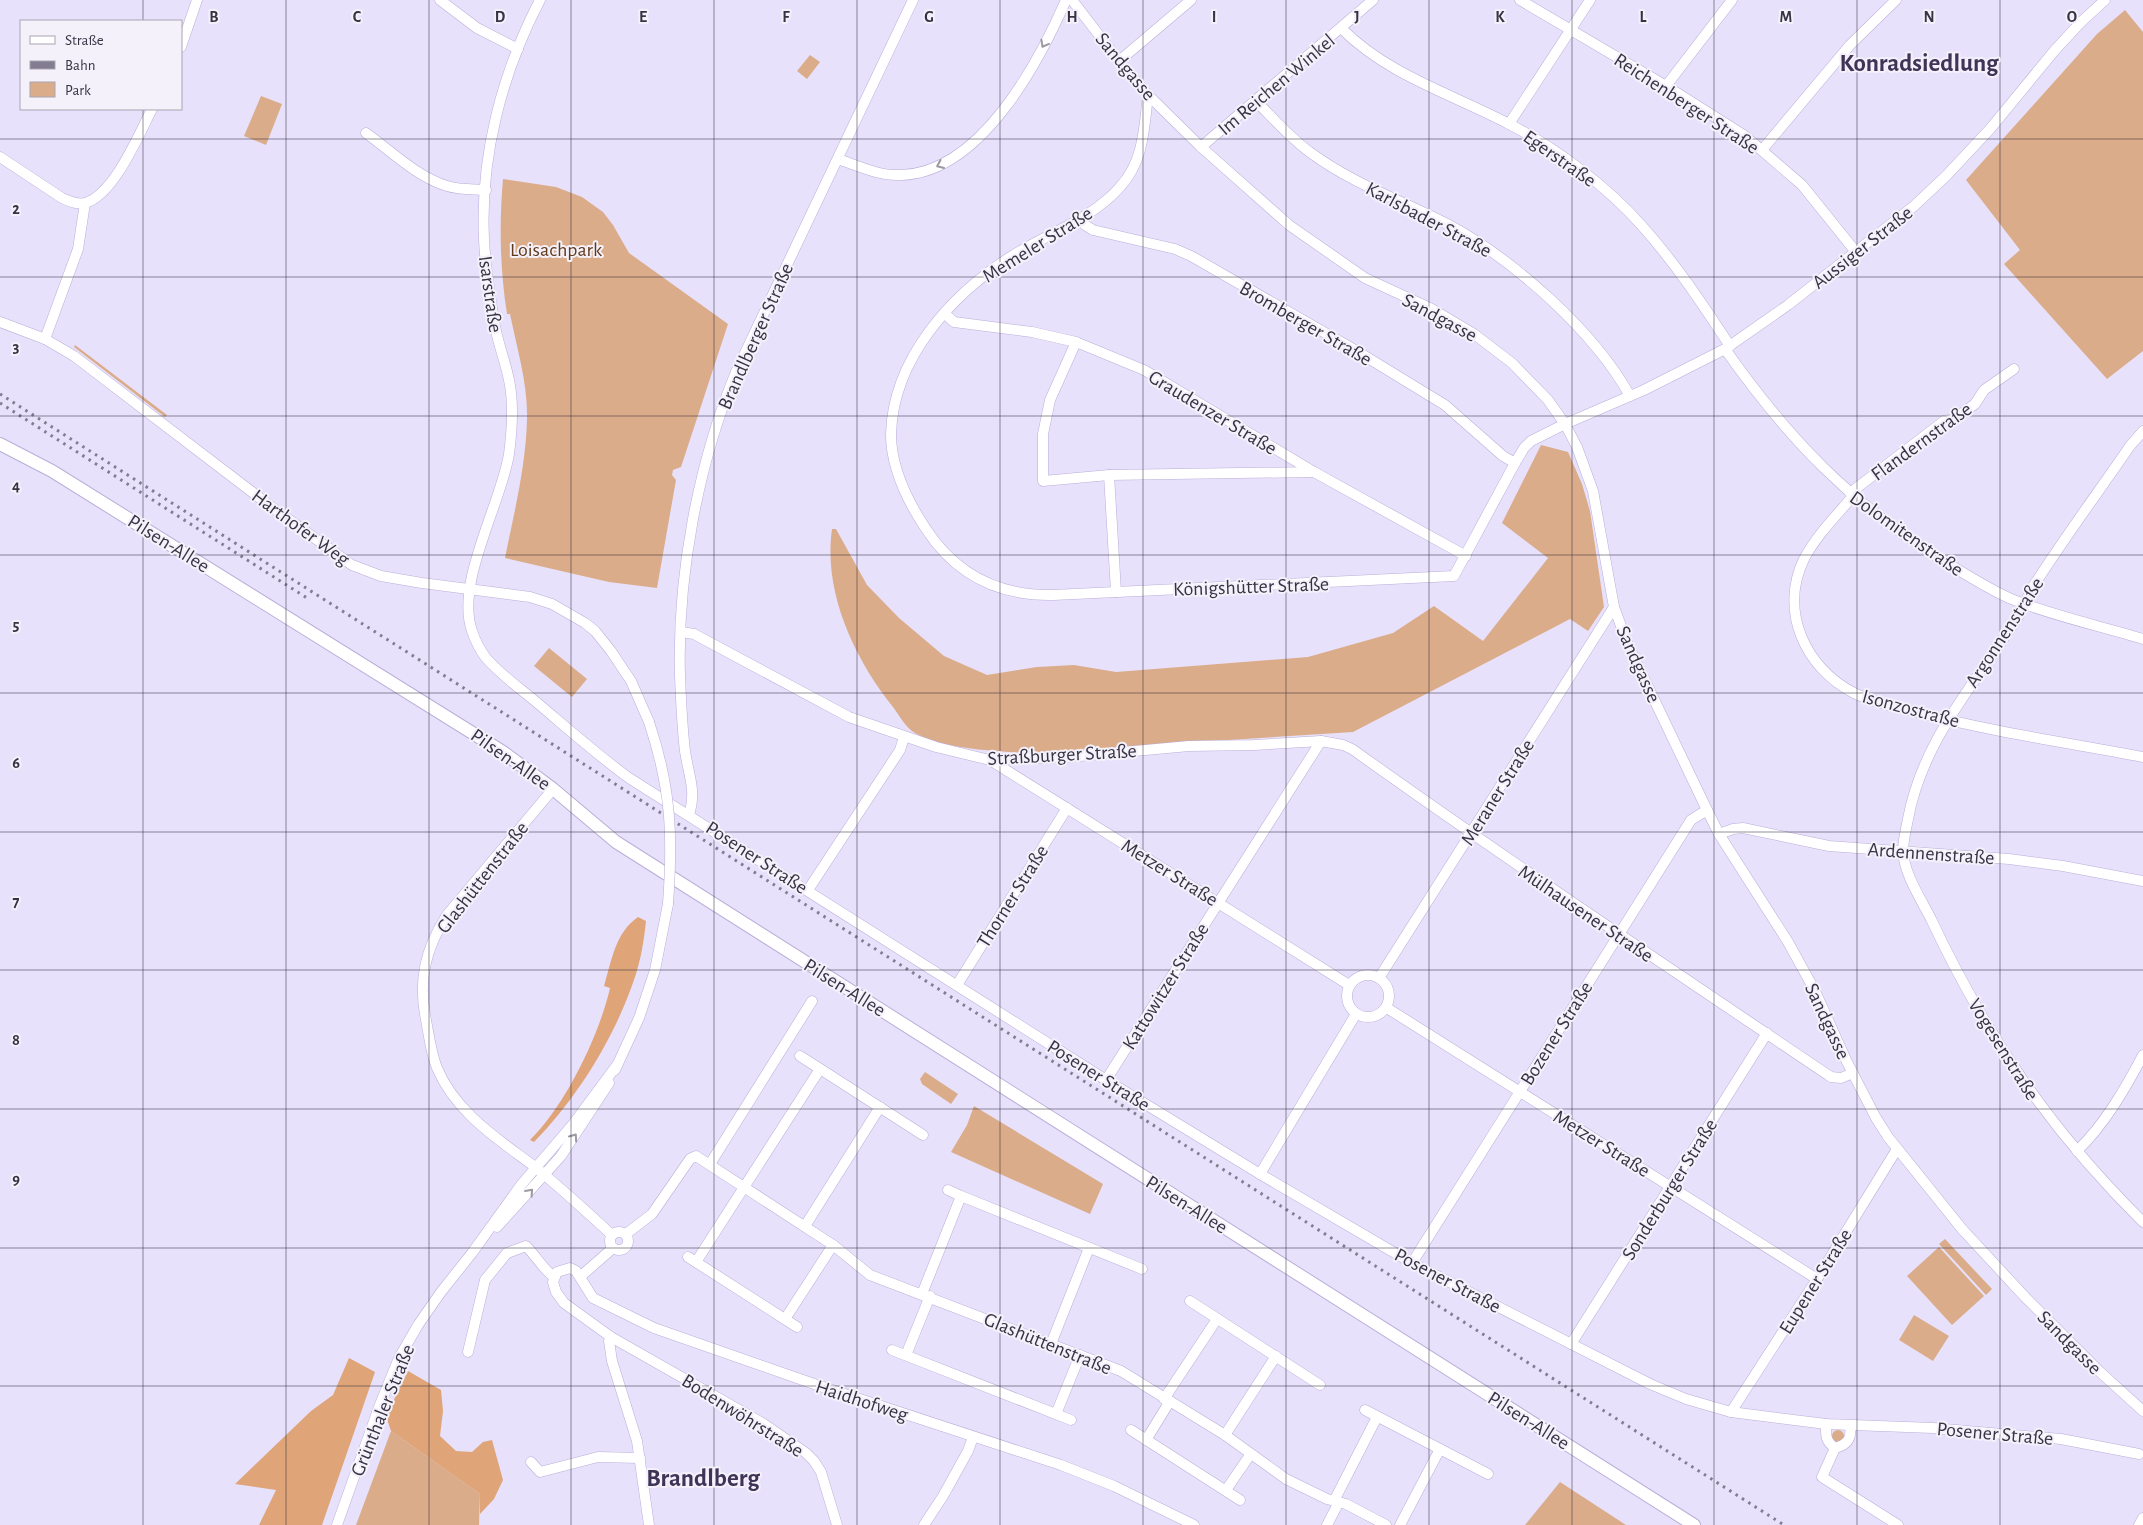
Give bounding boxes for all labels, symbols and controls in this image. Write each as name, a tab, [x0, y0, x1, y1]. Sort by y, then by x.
text: B	[209, 9, 219, 25]
text: C	[353, 9, 362, 25]
text: D	[495, 9, 506, 25]
text: E	[639, 9, 647, 25]
text: F	[782, 9, 790, 25]
text: G	[924, 9, 934, 25]
text: H	[1066, 9, 1078, 25]
text: I	[1212, 9, 1216, 25]
text: J	[1354, 9, 1360, 25]
text: K	[1495, 9, 1505, 25]
text: L	[1640, 9, 1647, 25]
text: M	[1780, 9, 1792, 25]
text: N	[1923, 9, 1935, 25]
text: O	[2067, 9, 2077, 25]
legend	[20, 20, 182, 110]
street label: Sandgasse	[1091, 29, 1159, 104]
street label: Im Reichen Winkel	[1214, 30, 1339, 139]
text: Straße	[65, 33, 104, 48]
one-way arrow	[1040, 38, 1050, 47]
street label: Reichenberger Straße	[1610, 50, 1763, 158]
district label: Konradsiedlung	[1839, 51, 1999, 76]
text: Bahn	[65, 58, 95, 73]
text: Park	[65, 83, 91, 98]
street label: Egerstraße	[1519, 127, 1599, 191]
one-way arrow	[936, 159, 945, 169]
street label: Karlsbader Straße	[1362, 178, 1495, 261]
text: 2	[12, 201, 20, 217]
street label: Memeler Straße	[979, 203, 1096, 287]
street label: Aussiger Straße	[1809, 203, 1917, 293]
park label: Loisachpark	[510, 240, 602, 260]
street label: Isarstraße	[475, 254, 505, 334]
street label: Brandlberger Straße	[715, 260, 797, 413]
street label: Bromberger Straße	[1236, 278, 1375, 370]
street label: Sandgasse	[1399, 290, 1480, 346]
text: 3	[13, 339, 20, 355]
street label: Graudenzer Straße	[1145, 367, 1280, 459]
street label: Flandernstraße	[1868, 399, 1976, 485]
text: 4	[12, 478, 20, 494]
street label: Harthofer Weg	[248, 486, 353, 570]
street label: Dolomitenstraße	[1846, 487, 1967, 580]
street label: Pilsen-Allee	[124, 511, 213, 577]
street label: Königshütter Straße	[1173, 574, 1329, 600]
street label: Argonnenstraße	[1962, 574, 2048, 691]
text: 5	[13, 617, 20, 633]
street label: Sandgasse	[1612, 623, 1664, 706]
street label: Isonzostraße	[1860, 686, 1961, 732]
street label: Pilsen-Allee	[467, 725, 554, 794]
street label: Meraner Straße	[1457, 736, 1538, 849]
street label: Straßburger Straße	[987, 741, 1137, 769]
text: 6	[12, 755, 20, 771]
street label: Glashüttenstraße	[433, 818, 532, 937]
street label: Posener Straße	[702, 818, 811, 898]
street label: Metzer Straße	[1118, 835, 1221, 910]
street label: Ardennenstraße	[1867, 840, 1995, 868]
street label: Thorner Straße	[973, 842, 1052, 951]
street label: Mülhausener Straße	[1514, 861, 1656, 966]
text: 7	[13, 894, 20, 910]
street label: Kattowitzer Straße	[1119, 920, 1213, 1053]
street label: Pilsen-Allee	[800, 955, 889, 1021]
street label: Bozener Straße	[1517, 978, 1597, 1089]
street label: Sandgasse	[1801, 980, 1853, 1063]
street label: Vogesenstraße	[1964, 995, 2042, 1104]
text: 8	[12, 1032, 20, 1048]
street label: Posener Straße	[1044, 1036, 1153, 1115]
street label: Metzer Straße	[1550, 1106, 1653, 1181]
street label: Sonderburger Straße	[1618, 1115, 1721, 1264]
one-way arrow	[568, 1133, 577, 1143]
text: 9	[12, 1171, 20, 1187]
street label: Pilsen-Allee	[1142, 1172, 1231, 1238]
one-way arrow	[524, 1189, 533, 1198]
street label: Eupener Straße	[1776, 1225, 1856, 1338]
street label: Posener Straße	[1391, 1245, 1504, 1317]
street label: Sandgasse	[2033, 1307, 2105, 1379]
street label: Glashüttenstraße	[981, 1309, 1114, 1379]
street label: Grünthaler Straße	[347, 1342, 418, 1479]
street label: Bodenwöhrstraße	[678, 1371, 807, 1461]
street label: Haidhofweg	[813, 1377, 911, 1425]
street label: Pilsen-Allee	[1484, 1388, 1573, 1454]
street label: Posener Straße	[1936, 1419, 2054, 1449]
district label: Brandlberg	[646, 1466, 760, 1491]

